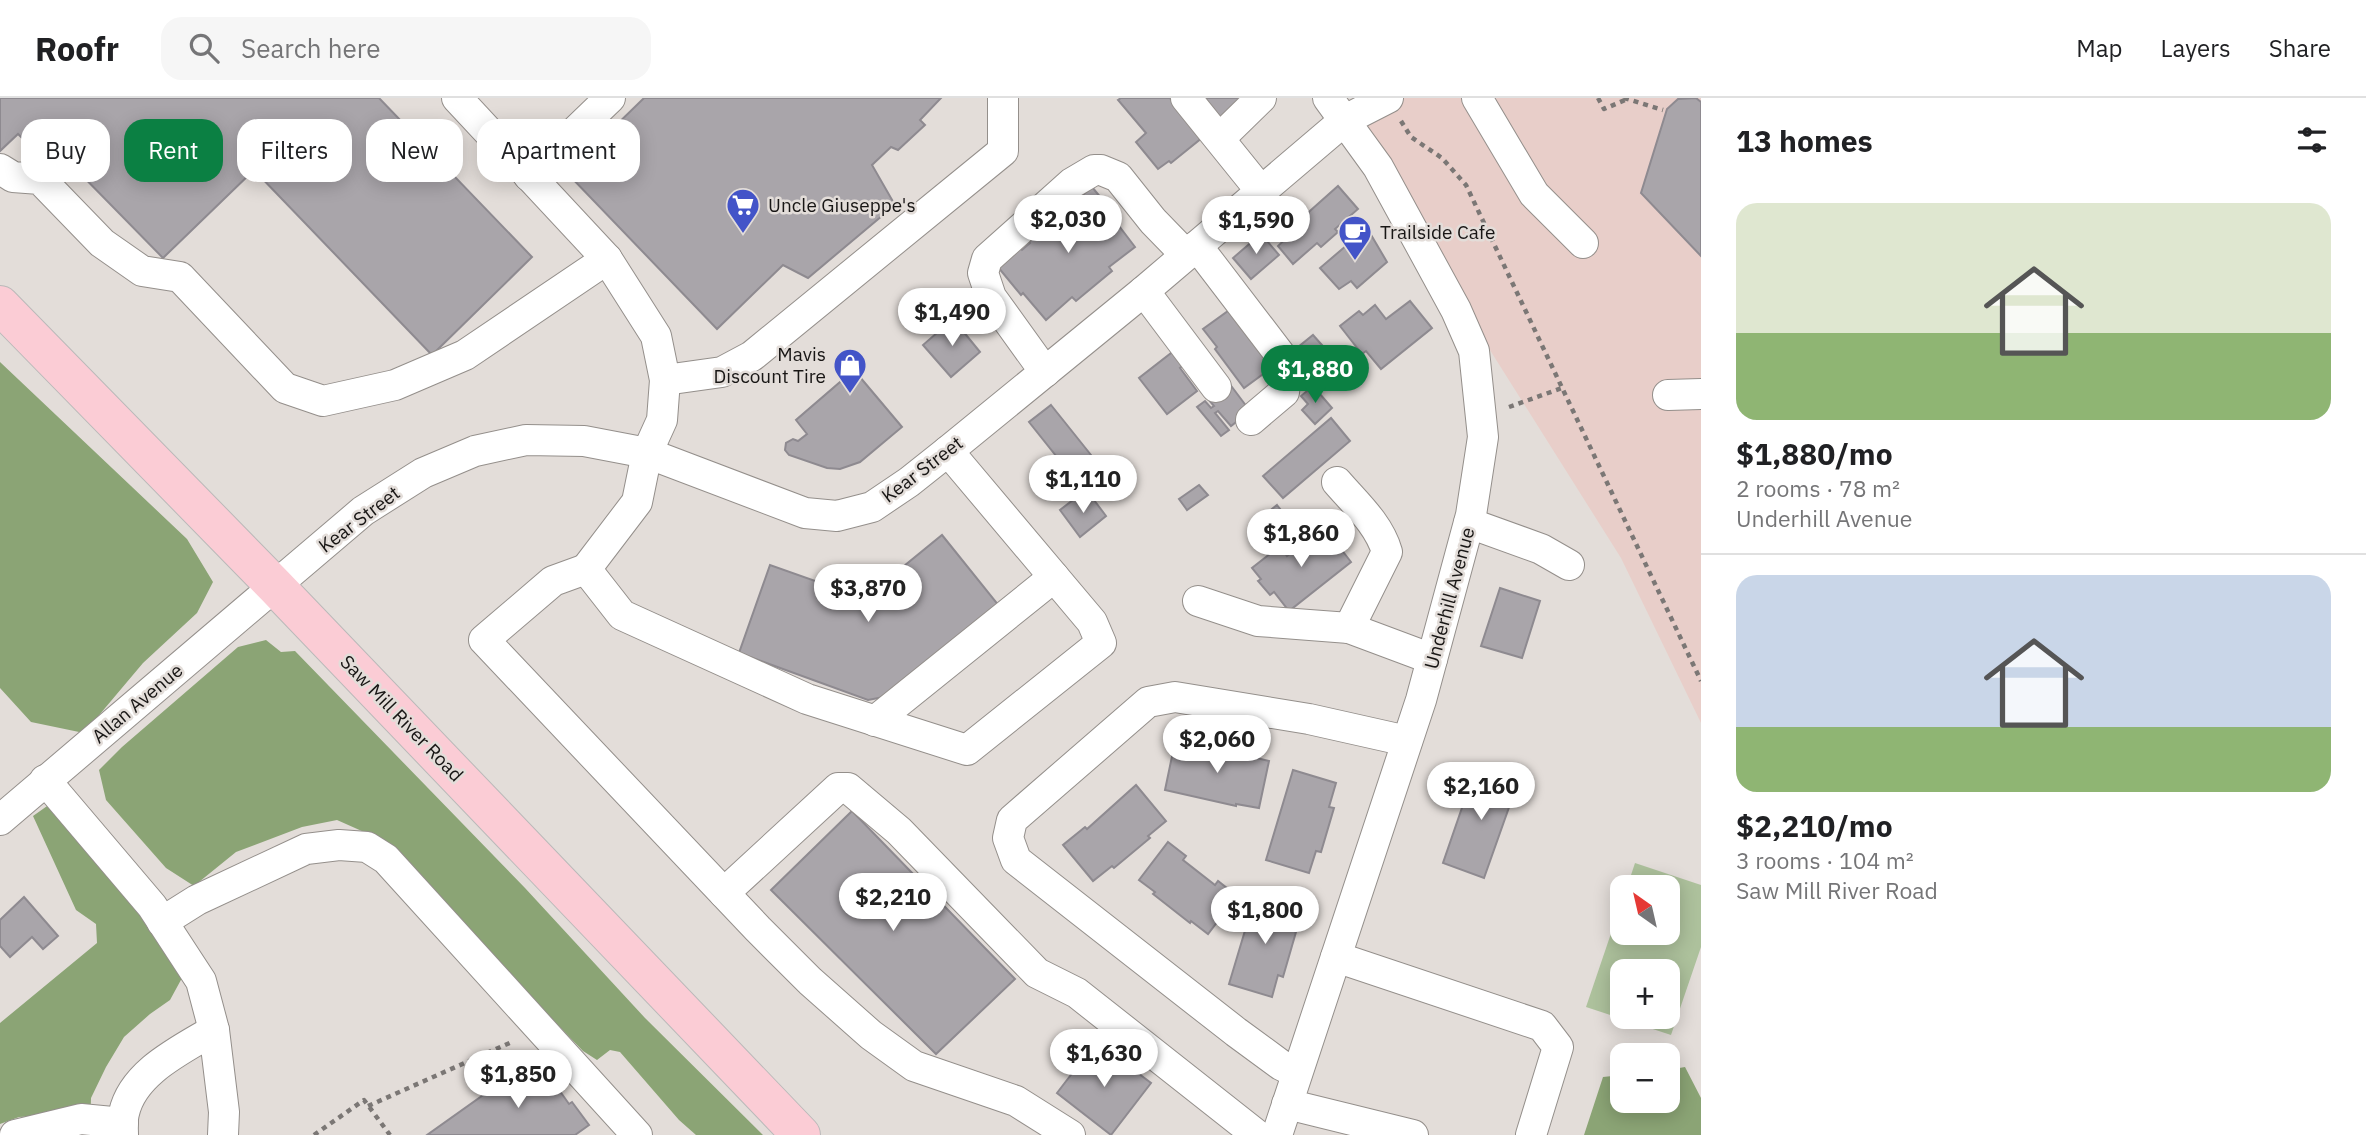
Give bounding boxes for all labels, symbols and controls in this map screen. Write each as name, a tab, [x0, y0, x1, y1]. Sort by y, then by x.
search box	[161, 17, 651, 80]
text: Roofr	[35, 27, 119, 70]
icon: search	[185, 29, 223, 67]
text: Search here	[241, 31, 380, 65]
text: Map	[2076, 32, 2123, 64]
text: Layers	[2161, 32, 2231, 64]
text: Share	[2269, 32, 2331, 64]
chip: Buy	[21, 119, 110, 182]
chip: Rent	[124, 119, 223, 182]
chip: Filters	[237, 119, 352, 182]
chip: New	[366, 119, 463, 182]
chip: Apartment	[477, 119, 640, 182]
text: 13 homes	[1736, 121, 1873, 160]
icon: filters	[2293, 121, 2331, 159]
supermarket icon: Uncle Giuseppe's	[724, 186, 762, 235]
place label: Uncle Giuseppe's	[768, 193, 916, 217]
pin: $2,030	[1011, 195, 1125, 255]
pin: $1,590	[1199, 197, 1313, 256]
text: $2,030	[1030, 203, 1106, 233]
text: $1,590	[1218, 204, 1294, 234]
cafe icon: Trailside Cafe	[1336, 213, 1374, 262]
place label: Trailside Cafe	[1380, 220, 1495, 244]
icon: home	[1971, 248, 2097, 374]
pin: $1,490	[895, 288, 1009, 348]
text: $1,490	[914, 296, 990, 326]
place label: Mavis Discount Tire	[714, 342, 826, 388]
pin: $1,880	[1258, 345, 1372, 405]
shop icon: Mavis Discount Tire	[831, 346, 869, 395]
text: $1,880	[1277, 353, 1353, 383]
street label: Kear Street	[877, 431, 967, 507]
text: $1,880/mo	[1736, 434, 1893, 473]
pin: $1,110	[1026, 456, 1140, 515]
text: $1,110	[1045, 463, 1121, 493]
text: 2 rooms · 78 m²	[1736, 473, 1900, 503]
street label: Kear Street	[314, 481, 404, 557]
text: Underhill Avenue	[1736, 503, 1913, 533]
pin: $1,860	[1244, 510, 1358, 569]
text: $1,860	[1263, 517, 1339, 547]
street label: Underhill Avenue	[1419, 524, 1479, 672]
pin: $3,870	[811, 564, 925, 624]
text: $3,870	[830, 572, 906, 602]
icon: home	[1971, 620, 2097, 746]
street label: Saw Mill River Road	[335, 650, 469, 786]
street label: Allan Avenue	[87, 658, 187, 748]
pin: $2,060	[1160, 716, 1274, 775]
text: $2,060	[1179, 723, 1255, 753]
pin: $2,160	[1424, 762, 1538, 822]
text: $2,160	[1443, 770, 1519, 800]
text: $2,210/mo	[1736, 806, 1893, 845]
text: 3 rooms · 104 m²	[1736, 845, 1914, 875]
pin: $2,210	[836, 874, 950, 933]
north arrow	[1610, 875, 1680, 945]
map controls	[1610, 875, 1680, 1113]
text: Saw Mill River Road	[1736, 875, 1938, 905]
text: $2,210	[855, 881, 931, 911]
pin: $1,800	[1208, 886, 1322, 946]
text: $1,800	[1227, 894, 1303, 924]
button: +	[1610, 959, 1680, 1029]
pin: $1,630	[1047, 1030, 1161, 1089]
text: $1,630	[1066, 1037, 1142, 1067]
button: −	[1610, 1043, 1680, 1113]
pin: $1,850	[461, 1051, 575, 1110]
text: $1,850	[480, 1058, 556, 1088]

